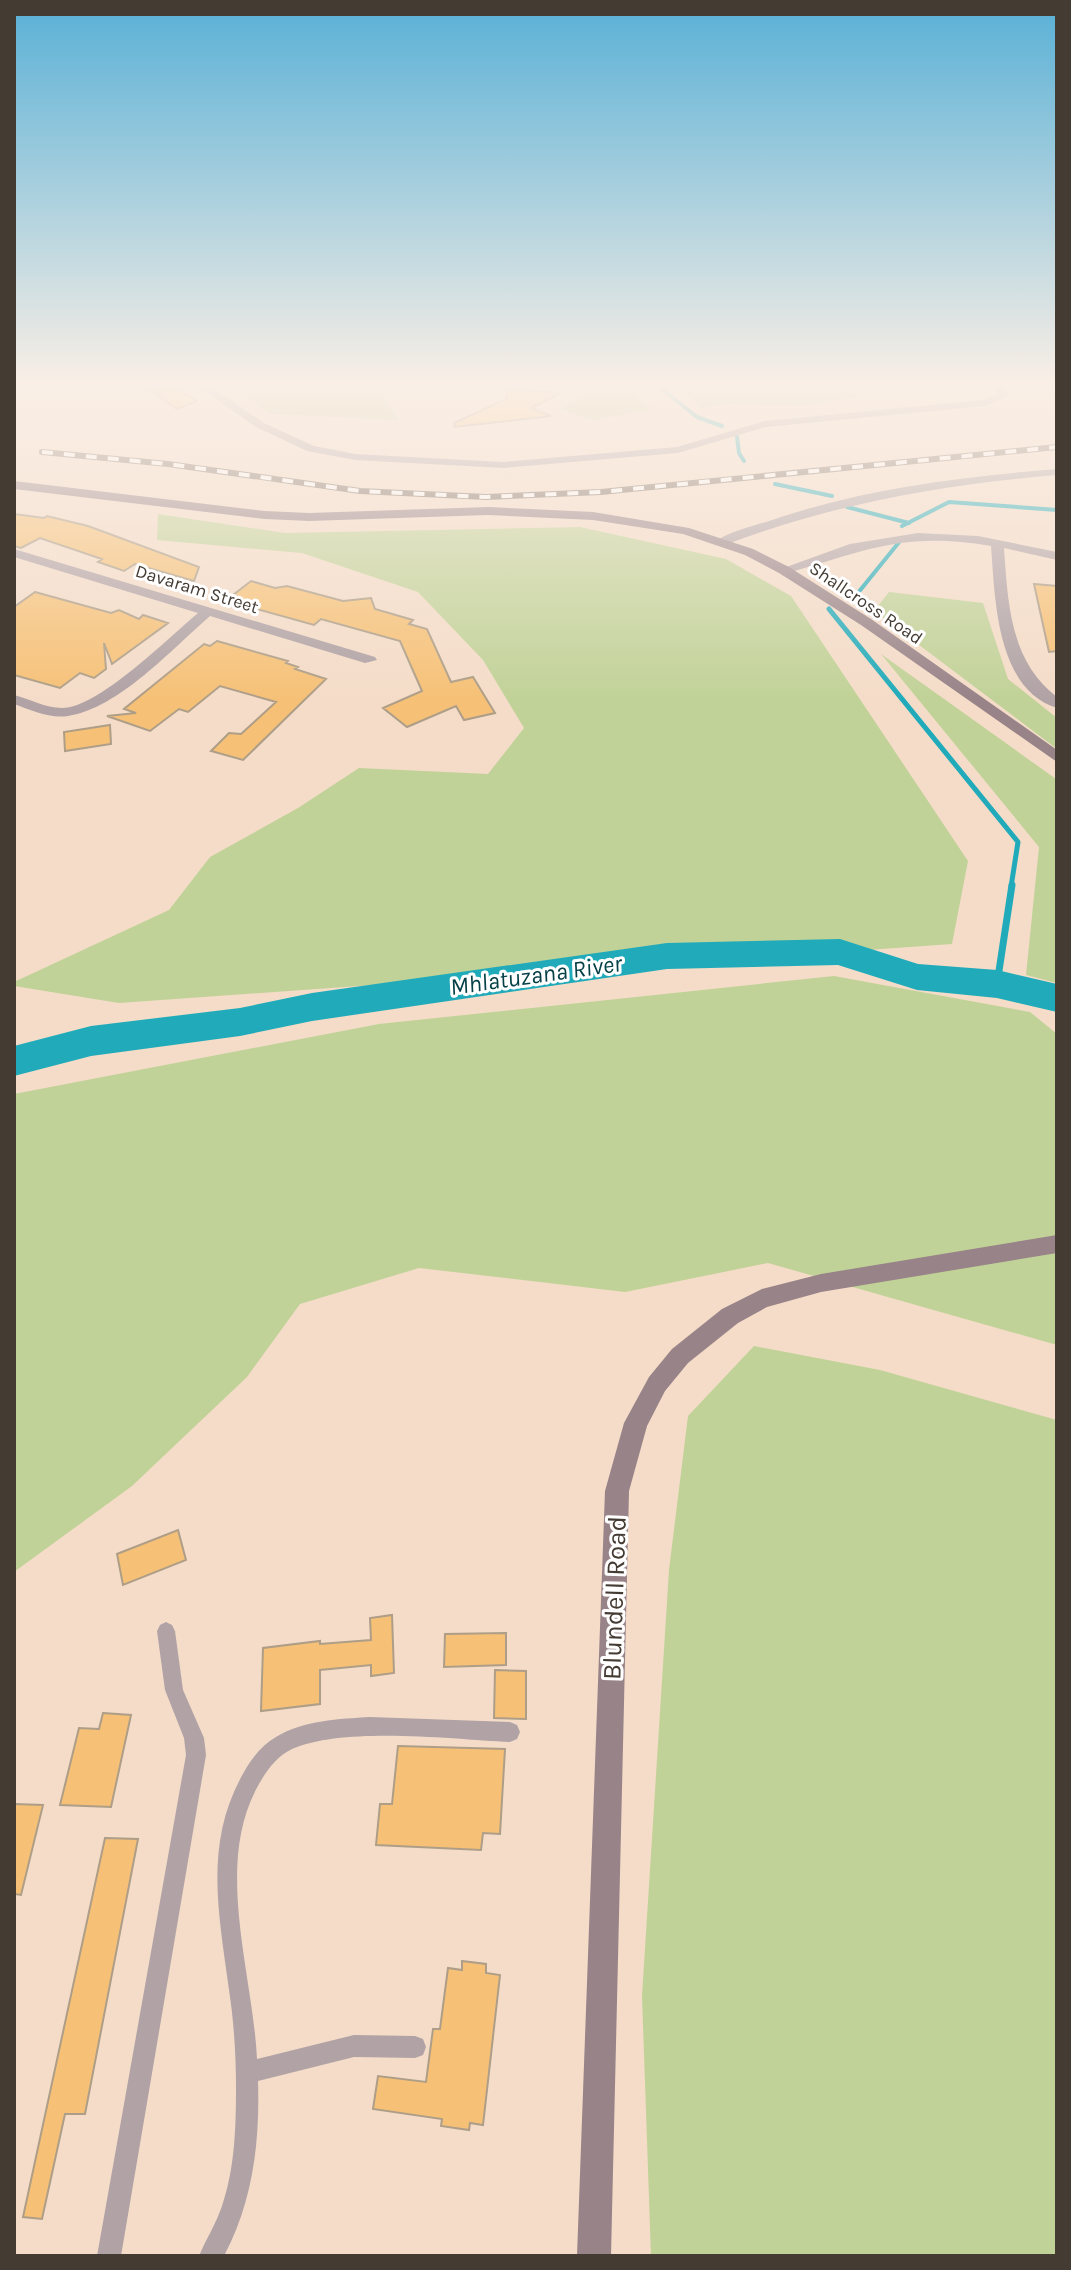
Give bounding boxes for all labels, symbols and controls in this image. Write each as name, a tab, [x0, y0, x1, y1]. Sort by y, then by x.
street label: Shallcross Road	[805, 557, 927, 649]
street label: Davaram Street	[133, 560, 261, 618]
water label: Mhlatuzana River	[448, 949, 624, 1001]
street label: Blundell Road	[596, 1515, 633, 1681]

